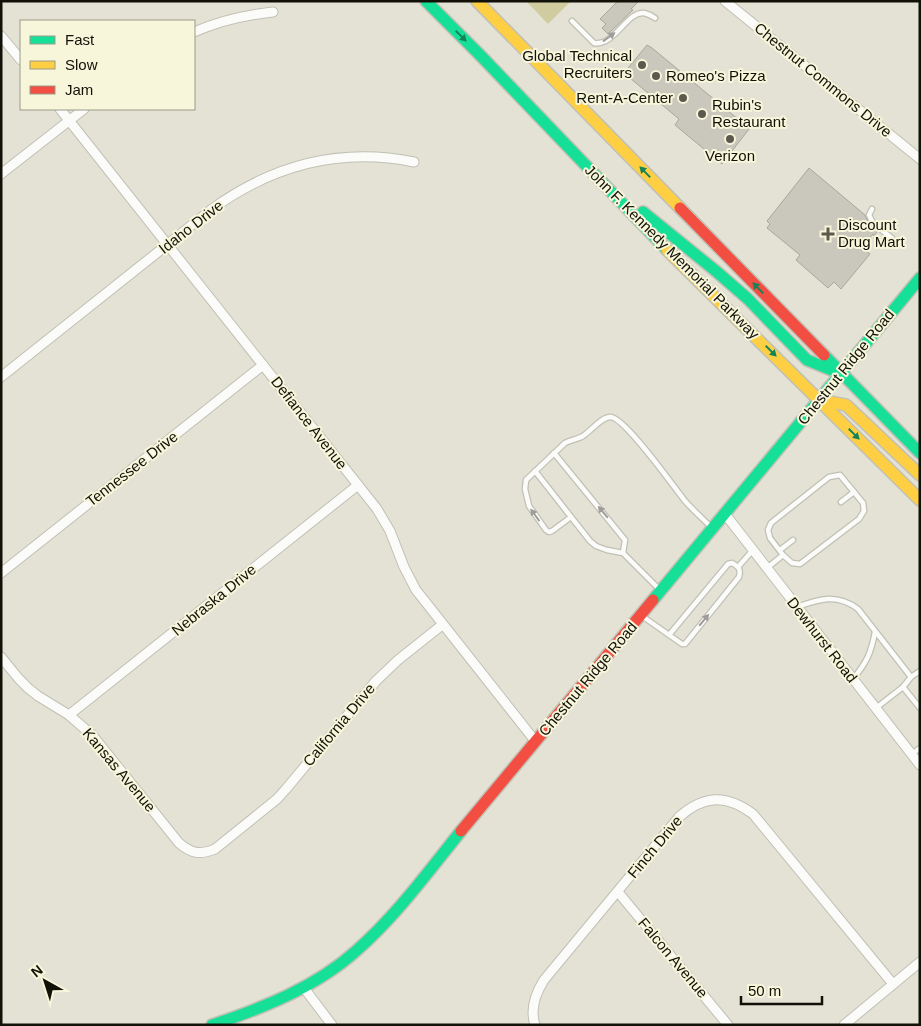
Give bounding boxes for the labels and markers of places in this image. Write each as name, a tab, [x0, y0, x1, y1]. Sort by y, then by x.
place label: Global Technical Recruiters	[522, 47, 632, 81]
marker: Global Technical Recruiters	[636, 59, 648, 71]
place label: Romeo's Pizza	[666, 67, 766, 84]
marker: Romeo's Pizza	[650, 70, 662, 82]
place label: Rent-A-Center	[576, 89, 673, 106]
marker: Rent-A-Center	[677, 92, 689, 104]
place label: Rubin's Restaurant	[712, 96, 786, 130]
marker: Rubin's Restaurant	[696, 108, 708, 120]
marker: Verizon	[724, 133, 736, 145]
place label: Verizon	[705, 147, 755, 164]
place label: Discount Drug Mart	[838, 216, 906, 250]
marker: Discount Drug Mart	[822, 228, 834, 240]

